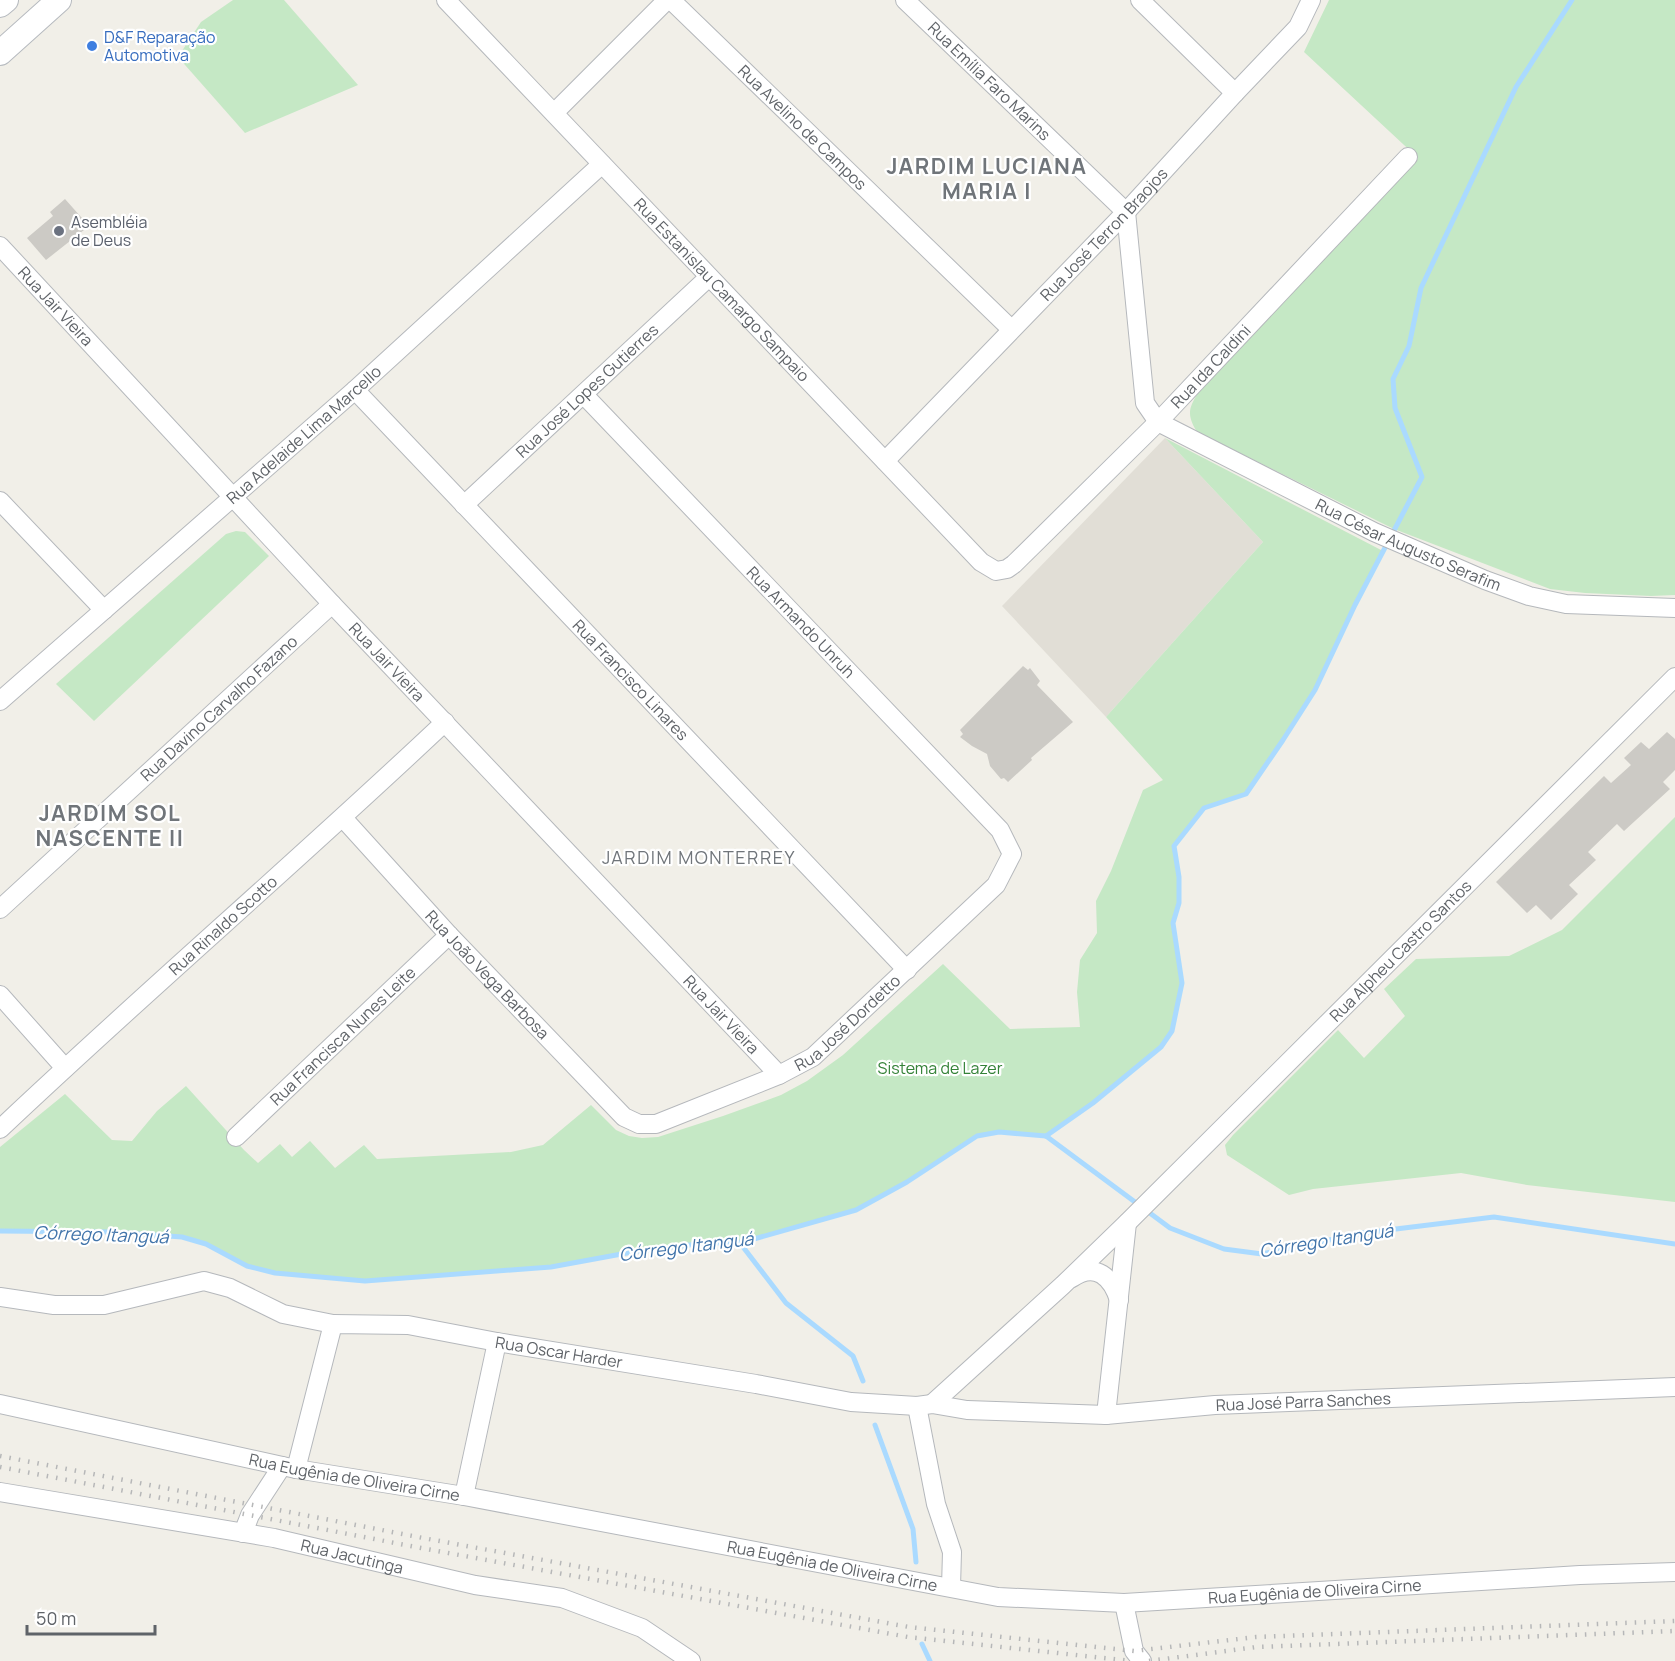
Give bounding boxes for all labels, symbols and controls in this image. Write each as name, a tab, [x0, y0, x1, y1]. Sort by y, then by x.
street label: Rua Emília Faro Marins	[923, 17, 1056, 145]
place label: D&F Reparação Automotiva	[104, 26, 215, 66]
marker: D&F Reparação Automotiva	[85, 39, 99, 53]
street label: Rua Avelino de Campos	[733, 60, 872, 195]
district label: JARDIM LUCIANA MARIA I	[887, 151, 1087, 206]
street label: Rua José Terron Braojos	[1035, 163, 1172, 306]
street label: Rua Estanislau Camargo Sampaio	[629, 193, 815, 386]
place label: Asembléia de Deus	[71, 211, 147, 251]
marker: Asembléia de Deus	[52, 224, 66, 238]
street label: Rua Jair Vieira	[13, 262, 98, 351]
street label: Rua José Lopes Gutierres	[511, 319, 663, 462]
street label: Rua Ida Caldini	[1166, 320, 1255, 413]
street label: Rua Adelaide Lima Marcello	[222, 360, 386, 509]
street label: Rua César Augusto Serafim	[1312, 493, 1504, 596]
street label: Rua Armando Unruh	[742, 561, 860, 683]
street label: Rua Francisco Linares	[568, 614, 694, 745]
street label: Rua Jair Vieira	[344, 618, 430, 706]
street label: Rua Davino Carvalho Fazano	[135, 630, 302, 786]
district label: JARDIM SOL NASCENTE II	[36, 798, 184, 853]
district label: JARDIM MONTERREY	[602, 845, 796, 869]
street label: Rua Rinaldo Scotto	[164, 870, 282, 980]
street label: Rua Alpheu Castro Santos	[1325, 875, 1476, 1026]
street label: Rua João Vega Barbosa	[421, 905, 554, 1044]
street label: Rua Francisca Nunes Leite	[265, 962, 420, 1110]
street label: Rua Jair Vieira	[679, 970, 764, 1059]
street label: Rua José Dordetto	[791, 970, 905, 1076]
park label: Sistema de Lazer	[878, 1057, 1003, 1079]
water label: Córrego Itanguá	[1257, 1217, 1396, 1262]
water label: Córrego Itanguá	[33, 1220, 170, 1248]
water label: Córrego Itanguá	[617, 1226, 756, 1266]
street label: Rua Oscar Harder	[494, 1331, 624, 1373]
street label: Rua José Parra Sanches	[1215, 1387, 1391, 1416]
street label: Rua Eugênia de Oliveira Cirne	[247, 1448, 461, 1506]
street label: Rua Jacutinga	[299, 1534, 405, 1579]
street label: Rua Eugênia de Oliveira Cirne	[725, 1535, 939, 1596]
street label: Rua Eugênia de Oliveira Cirne	[1207, 1574, 1422, 1609]
scale bar	[27, 1598, 154, 1636]
text: 50 m	[36, 1606, 76, 1630]

